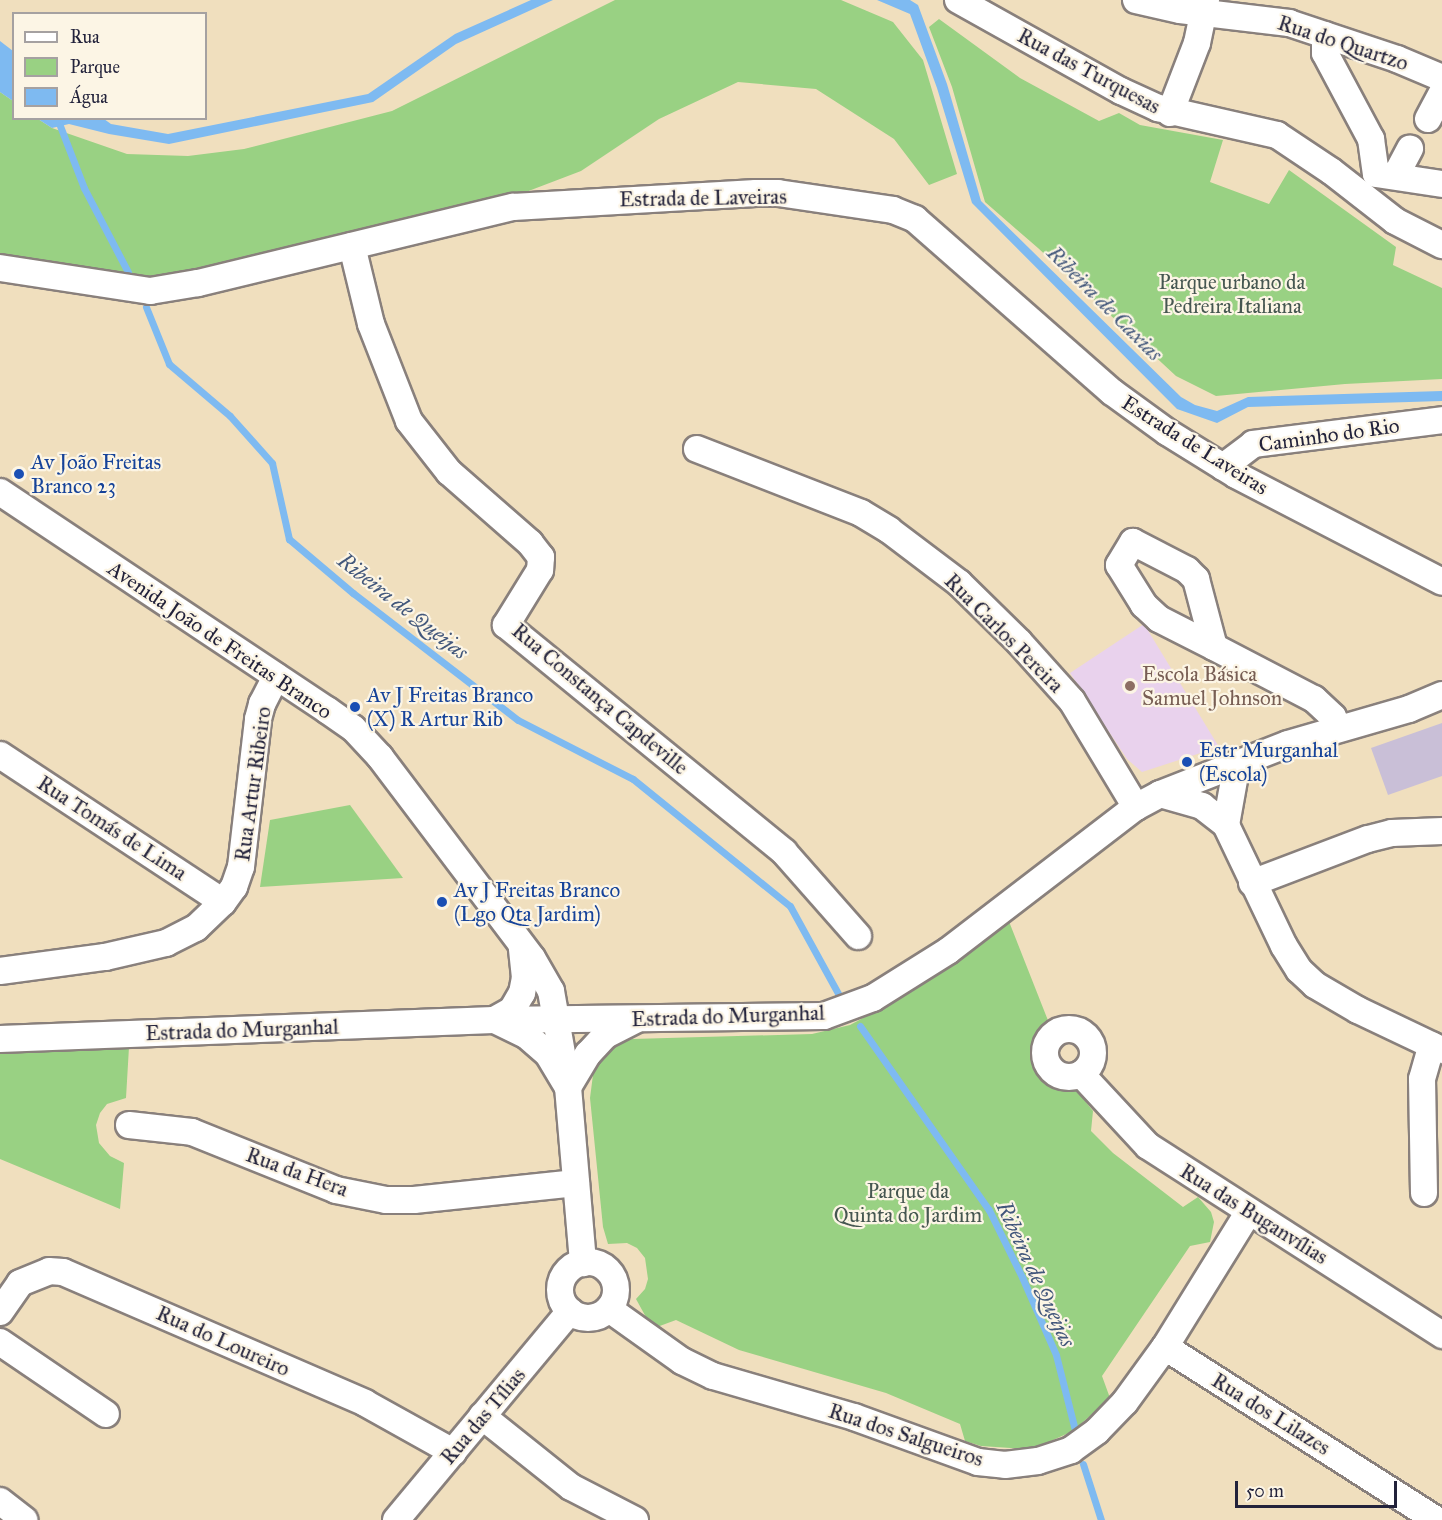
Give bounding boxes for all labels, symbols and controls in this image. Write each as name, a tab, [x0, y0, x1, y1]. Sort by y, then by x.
street label: Rua do Quartzo	[1275, 10, 1411, 76]
legend	[12, 12, 207, 120]
street label: Rua das Turquesas	[1013, 23, 1165, 119]
text: Rua	[70, 26, 100, 48]
text: Parque	[70, 56, 120, 78]
text: Água	[70, 86, 108, 108]
street label: Estrada de Laveiras	[619, 184, 787, 212]
water label: Ribeira de Caxias	[1042, 240, 1168, 366]
park label: Parque urbano da Pedreira Italiana	[1159, 269, 1305, 319]
street label: Estrada de Laveiras	[1117, 390, 1273, 500]
street label: Caminho do Rio	[1257, 413, 1401, 457]
place label: Av João Freitas Branco 23	[31, 449, 161, 499]
marker: Av João Freitas Branco 23	[12, 467, 26, 481]
water label: Ribeira de Queijas	[333, 547, 473, 665]
street label: Avenida João de Freitas Branco	[103, 555, 337, 725]
street label: Rua Carlos Pereira	[939, 568, 1069, 698]
street label: Rua Constança Capdeville	[507, 618, 693, 780]
place label: Escola Básica Samuel Johnson	[1142, 661, 1282, 711]
marker: Escola Básica Samuel Johnson	[1123, 679, 1137, 693]
place label: Av J Freitas Branco (X) R Artur Rib	[367, 682, 533, 732]
marker: Av J Freitas Branco (X) R Artur Rib	[348, 700, 362, 714]
street label: Rua Artur Ribeiro	[230, 705, 276, 863]
place label: Estr Murganhal (Escola)	[1199, 737, 1338, 787]
marker: Estr Murganhal (Escola)	[1180, 755, 1194, 769]
street label: Rua Tomás de Lima	[33, 770, 191, 886]
place label: Av J Freitas Branco (Lgo Qta Jardim)	[454, 877, 620, 927]
marker: Av J Freitas Branco (Lgo Qta Jardim)	[435, 895, 449, 909]
street label: Estrada do Murganhal	[631, 1000, 825, 1032]
street label: Estrada do Murganhal	[145, 1014, 339, 1046]
street label: Rua da Hera	[243, 1142, 351, 1202]
street label: Rua das Buganvílias	[1175, 1158, 1333, 1270]
park label: Parque da Quinta do Jardim	[834, 1178, 982, 1228]
water label: Ribeira de Queijas	[991, 1197, 1081, 1351]
street label: Rua do Loureiro	[152, 1300, 294, 1382]
street label: Rua das Tílias	[435, 1363, 531, 1469]
street label: Rua dos Lilazes	[1207, 1368, 1335, 1460]
street label: Rua dos Salgueiros	[825, 1398, 987, 1472]
scale bar	[1238, 1469, 1400, 1507]
text: 50 m	[1246, 1480, 1284, 1502]

